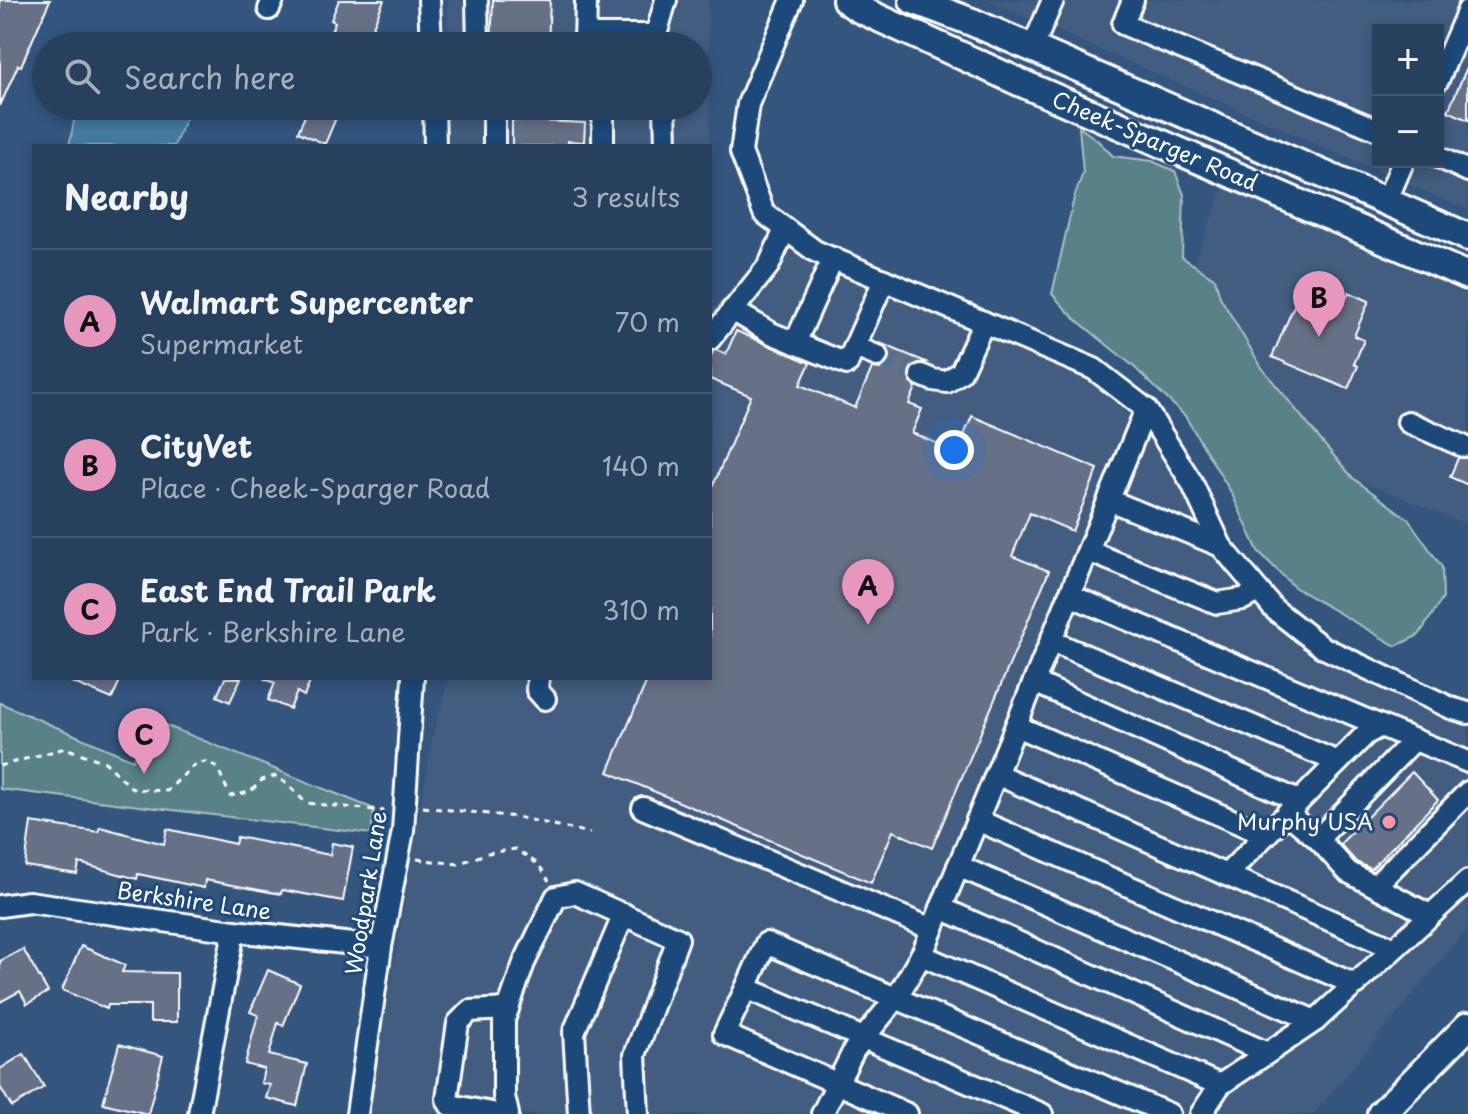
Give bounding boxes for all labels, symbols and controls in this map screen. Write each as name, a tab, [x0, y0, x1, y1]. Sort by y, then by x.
map controls	[1372, 24, 1444, 168]
button: +	[1372, 24, 1444, 96]
search box	[32, 32, 712, 120]
icon: search	[60, 54, 104, 98]
text: Search here	[124, 54, 296, 99]
street label: Cheek-Sparger Road	[1048, 81, 1264, 198]
button: −	[1372, 96, 1444, 168]
text: Nearby	[64, 170, 189, 222]
text: 3 results	[572, 177, 680, 216]
pin: B	[1293, 271, 1345, 337]
text: Walmart Supercenter	[140, 279, 473, 324]
text: A	[80, 302, 100, 341]
text: 70 m	[615, 302, 680, 341]
text: Supermarket	[140, 324, 303, 363]
text: CityVet	[140, 423, 252, 468]
your location	[934, 430, 974, 470]
text: B	[81, 446, 99, 485]
text: 140 m	[602, 446, 680, 485]
text: Place · Cheek-Sparger Road	[140, 468, 490, 507]
pin: A	[842, 559, 894, 625]
text: East End Trail Park	[140, 567, 436, 612]
text: C	[80, 590, 100, 629]
text: 310 m	[602, 590, 680, 629]
text: Park · Berkshire Lane	[140, 612, 406, 651]
pin: C	[118, 708, 170, 774]
place label: Murphy USA	[1237, 804, 1373, 837]
street label: Woodpark Lane	[335, 808, 394, 977]
marker: Murphy USA	[1380, 813, 1398, 831]
street label: Berkshire Lane	[115, 872, 274, 927]

